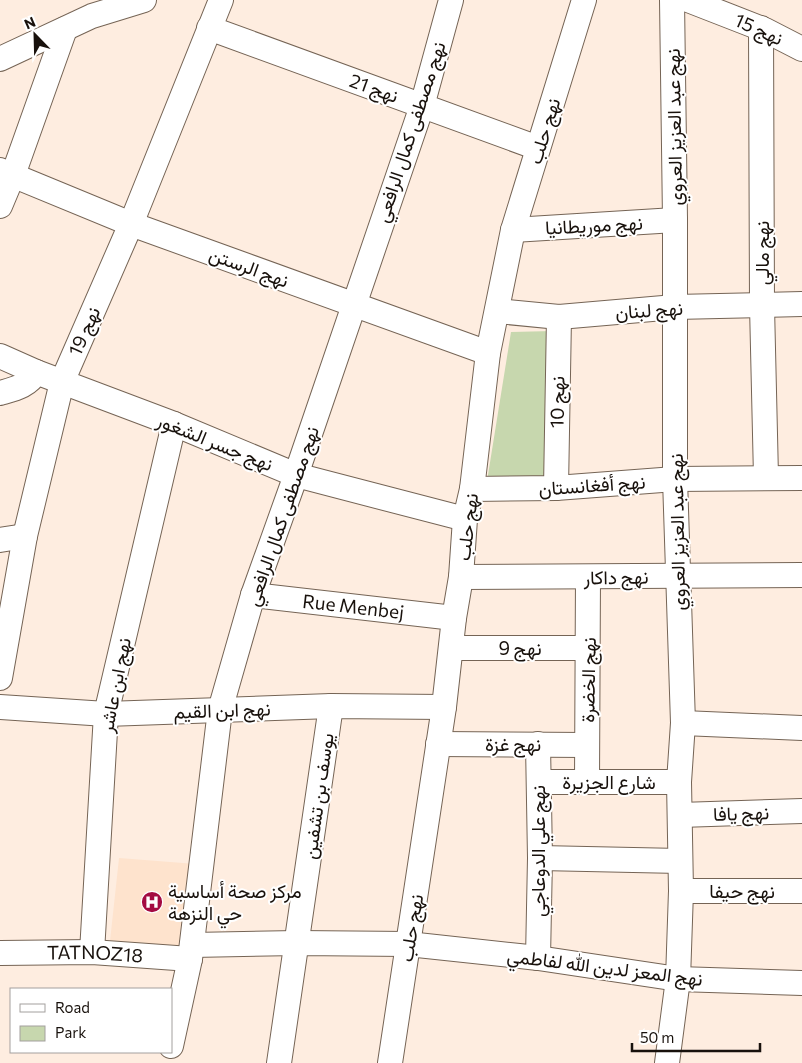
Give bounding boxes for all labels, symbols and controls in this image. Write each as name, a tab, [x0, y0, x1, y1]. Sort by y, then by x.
street label: نهج 15	[730, 8, 787, 52]
north arrow	[10, 10, 60, 60]
text: N	[22, 13, 38, 32]
street label: نهج مصطفى كمال الرافعي	[369, 39, 454, 227]
street label: نهج عبد العزيز العروي	[661, 48, 691, 206]
street label: نهج 21	[346, 68, 402, 110]
street label: نهج حلب	[523, 95, 567, 168]
street label: نهج موريطانيا	[545, 210, 644, 242]
street label: نهج مالي	[750, 221, 778, 285]
street label: نهج الرستن	[205, 242, 292, 294]
street label: نهج لبنان	[614, 296, 684, 326]
street label: نهج 19	[63, 303, 107, 360]
street label: نهج 10	[545, 376, 571, 428]
street label: نهج جسر الشغور	[152, 407, 277, 478]
street label: نهج مصطفى كمال الرافعي	[240, 423, 328, 610]
street label: نهج عبد العزيز العروي	[664, 453, 694, 611]
street label: نهج أفغانستان	[538, 469, 646, 503]
street label: نهج حلب	[451, 492, 485, 562]
street label: نهج داكار	[582, 564, 649, 592]
street label: Rue Menbej	[301, 589, 405, 623]
street label: نهج ابن عاشر	[94, 636, 138, 736]
street label: نهج 9	[498, 636, 542, 662]
street label: نهج الخضرة	[575, 637, 603, 723]
street label: نهج ابن القيم	[173, 696, 271, 726]
street label: يوسف بن تشفين	[297, 731, 339, 861]
street label: نهج غزة	[485, 732, 541, 758]
street label: شارع الجزيرة	[562, 770, 656, 795]
street label: نهج علي الدوعاجي	[526, 785, 554, 917]
street label: نهج يافا	[713, 800, 770, 828]
place label: مركز صحة أساسية حي النزهة	[168, 879, 302, 929]
street label: نهج حيفا	[709, 879, 775, 905]
hospital icon: مركز صحة أساسية حي النزهة	[140, 890, 164, 914]
street label: نهج حلب	[394, 893, 430, 964]
street label: TATNOZ18	[47, 940, 144, 967]
street label: نهج المعز لدين الله لفاطمي	[505, 943, 704, 995]
legend	[10, 988, 172, 1053]
text: Road	[55, 998, 90, 1016]
scale bar	[632, 1020, 760, 1052]
text: Park	[55, 1023, 86, 1041]
text: 50 m	[640, 1028, 674, 1046]

